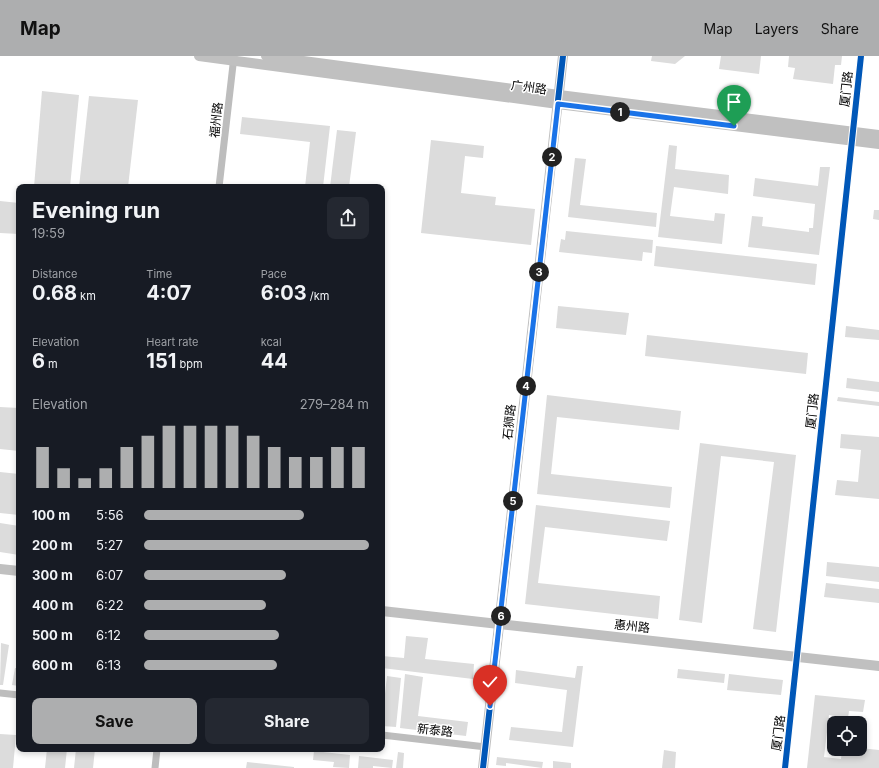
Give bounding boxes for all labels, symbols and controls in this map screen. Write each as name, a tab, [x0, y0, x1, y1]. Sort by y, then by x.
text: Map	[20, 17, 61, 40]
text: Map	[704, 20, 733, 37]
text: Layers	[755, 20, 799, 37]
text: Share	[821, 20, 859, 37]
street label: 厦门路	[837, 70, 855, 108]
street label: 广州路	[510, 77, 548, 97]
pin	[717, 85, 751, 126]
icon: arrive	[723, 91, 745, 113]
street label: 福州路	[207, 101, 225, 139]
pin: 1	[610, 102, 630, 122]
text: 1	[618, 105, 622, 119]
pin: 2	[542, 147, 562, 167]
text: 2	[549, 150, 555, 164]
text: Evening run	[32, 197, 160, 223]
button: share	[327, 197, 369, 239]
text: 19:59	[32, 225, 65, 241]
pin: 3	[529, 262, 549, 282]
text: 3	[535, 265, 543, 279]
text: Distance	[32, 267, 77, 281]
text: Time	[146, 267, 172, 281]
text: Pace	[261, 267, 287, 281]
text: 0.68	[32, 281, 77, 305]
text: 4:07	[146, 281, 191, 305]
text: 6:03	[261, 281, 307, 305]
text: km	[77, 289, 96, 303]
text: /km	[307, 289, 329, 303]
text: Elevation	[32, 335, 79, 349]
text: Heart rate	[146, 335, 198, 349]
text: kcal	[261, 335, 282, 349]
text: 6	[32, 349, 45, 373]
text: 151	[146, 349, 176, 373]
text: 44	[261, 349, 288, 373]
text: m	[45, 357, 58, 371]
text: bpm	[176, 357, 203, 371]
pin: 4	[516, 376, 536, 396]
text: 4	[522, 379, 530, 393]
street label: 厦门路	[803, 392, 821, 430]
text: Elevation	[32, 396, 88, 412]
text: 279–284 m	[300, 396, 369, 412]
street label: 石狮路	[500, 403, 518, 441]
pin: 5	[503, 491, 523, 511]
text: 5	[509, 494, 517, 508]
text: 100 m	[32, 507, 70, 523]
text: 5:56	[96, 507, 124, 523]
text: 200 m	[32, 537, 73, 553]
text: 5:27	[96, 537, 123, 553]
text: 300 m	[32, 567, 73, 583]
text: 6:07	[96, 567, 123, 583]
text: 400 m	[32, 597, 73, 613]
text: 6:22	[96, 597, 124, 613]
pin: 6	[491, 606, 511, 626]
text: 6	[497, 609, 505, 623]
street label: 惠州路	[613, 617, 651, 635]
text: 500 m	[32, 627, 73, 643]
text: 6:12	[96, 627, 121, 643]
text: 600 m	[32, 657, 73, 673]
text: 6:13	[96, 657, 121, 673]
pin	[473, 665, 507, 706]
icon: check	[479, 671, 501, 693]
button: Save	[32, 698, 197, 744]
button: Share	[205, 698, 369, 744]
street label: 厦门路	[768, 714, 788, 752]
map controls	[827, 716, 867, 756]
button: locate	[827, 716, 867, 756]
street label: 新泰路	[416, 721, 454, 739]

